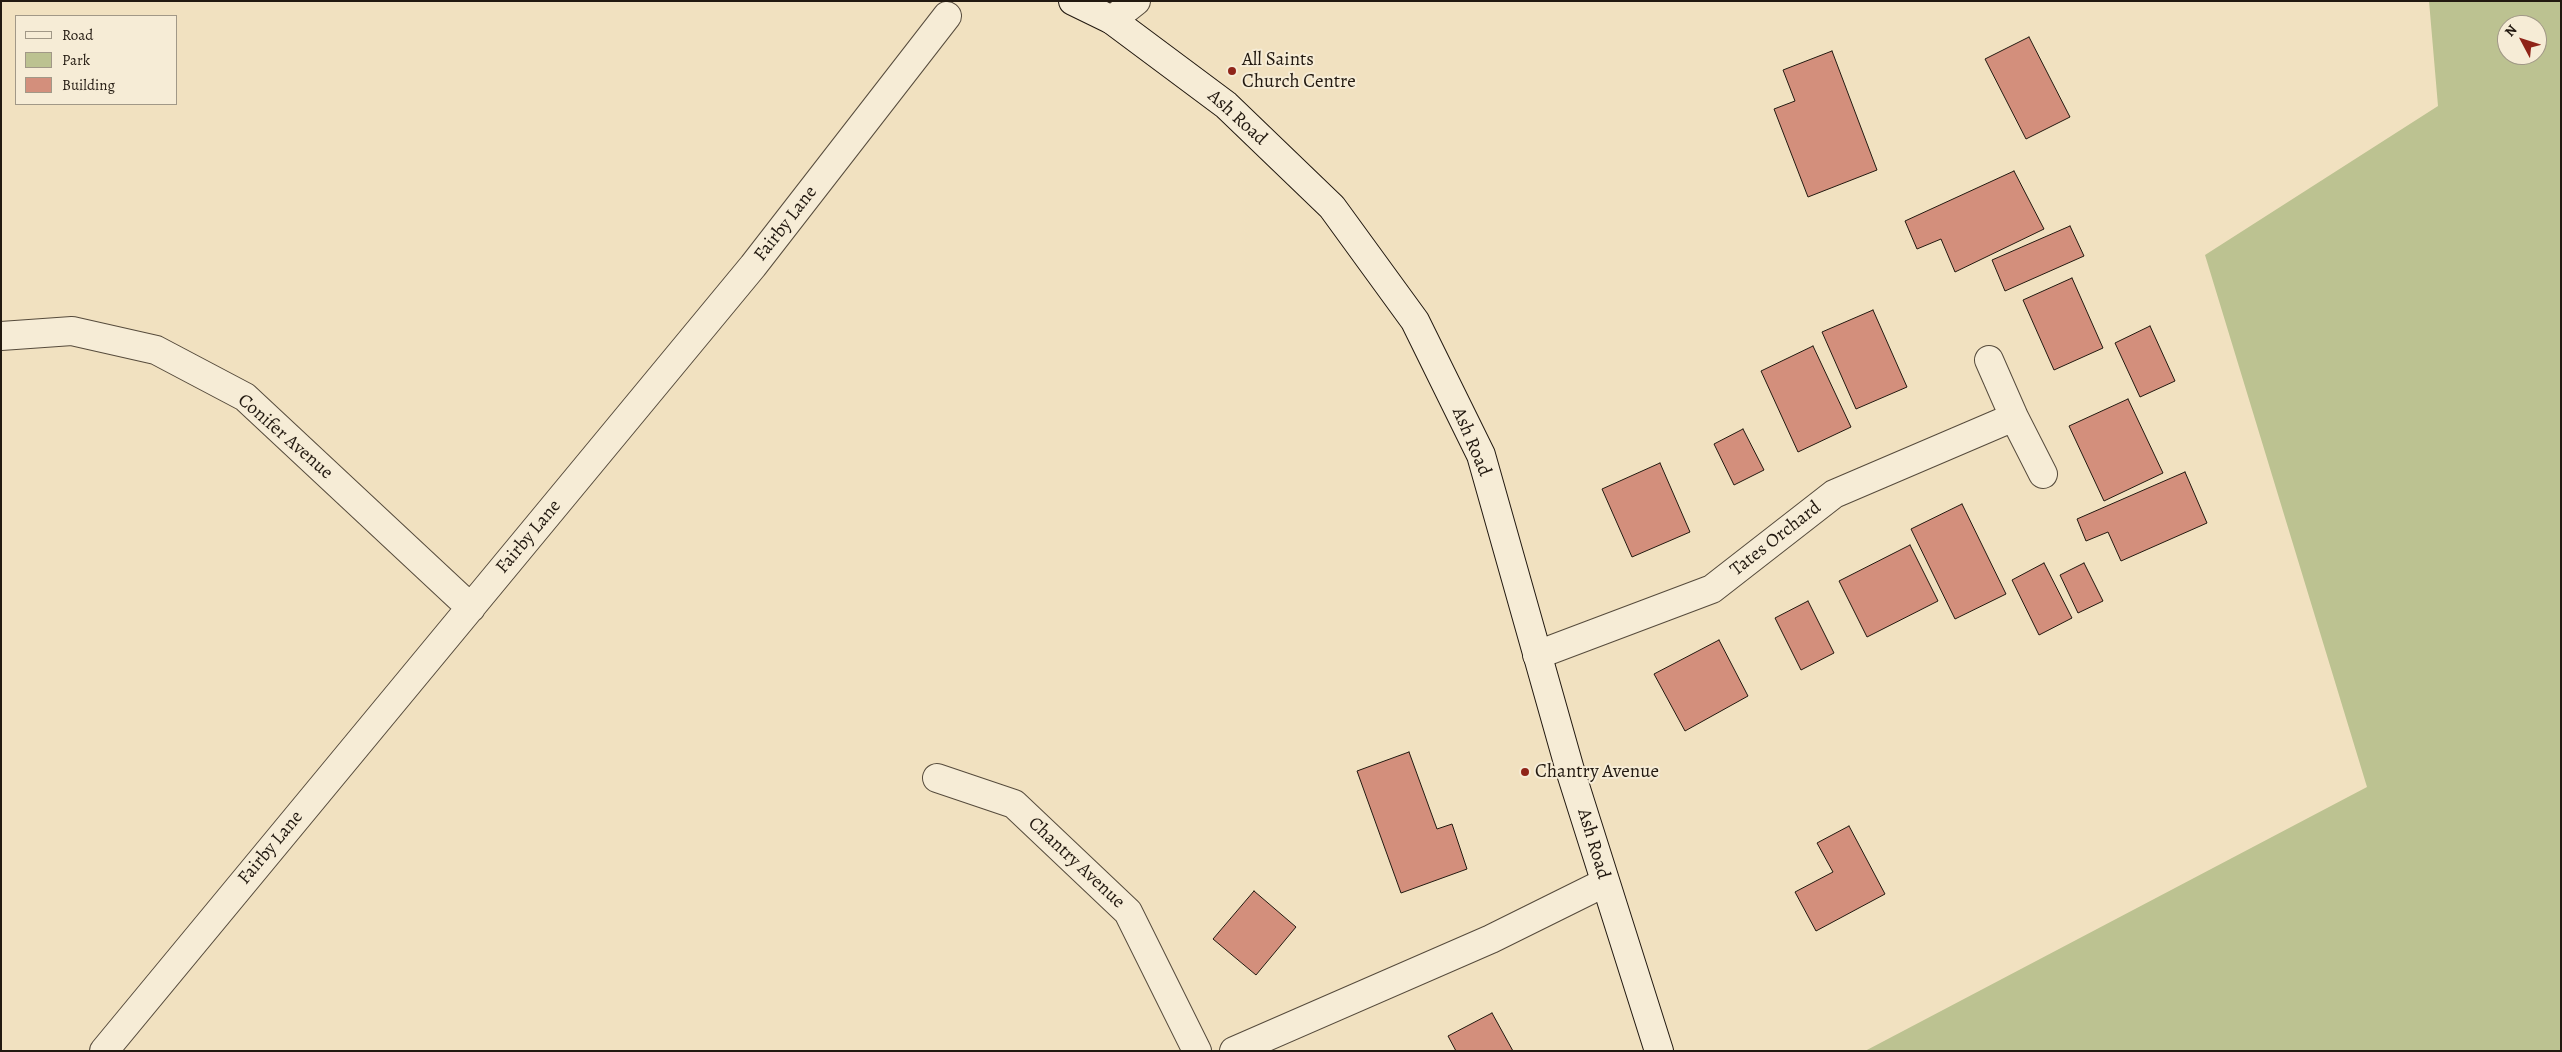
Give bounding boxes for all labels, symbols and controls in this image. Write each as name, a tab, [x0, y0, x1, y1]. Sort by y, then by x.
legend	[15, 15, 178, 105]
north arrow	[2497, 15, 2547, 65]
text: N	[2500, 21, 2521, 41]
text: Road	[62, 25, 93, 45]
place label: All Saints Church Centre	[1242, 49, 1356, 93]
text: Park	[62, 50, 90, 70]
marker: All Saints Church Centre	[1226, 65, 1238, 77]
text: Building	[62, 75, 115, 95]
street label: Ash Road	[1203, 85, 1271, 151]
street label: Fairby Lane	[749, 182, 823, 266]
street label: Conifer Avenue	[233, 389, 337, 485]
street label: Ash Road	[1446, 404, 1496, 480]
street label: Fairby Lane	[492, 495, 566, 579]
street label: Tates Orchard	[1726, 496, 1826, 582]
place label: Chantry Avenue	[1535, 761, 1659, 783]
marker: Chantry Avenue	[1519, 766, 1531, 778]
street label: Fairby Lane	[234, 806, 308, 890]
street label: Ash Road	[1572, 806, 1614, 882]
street label: Chantry Avenue	[1023, 812, 1129, 914]

